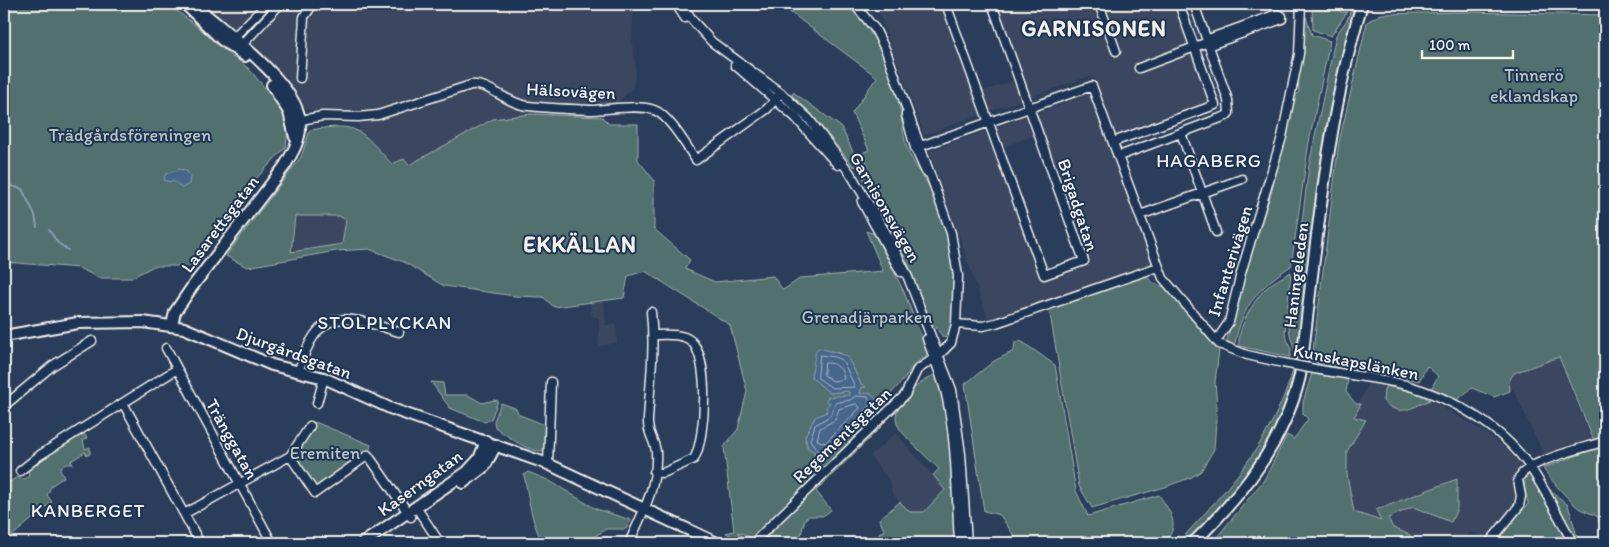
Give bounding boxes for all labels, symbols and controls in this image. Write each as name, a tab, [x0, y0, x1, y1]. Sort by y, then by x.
district label: GARNISONEN	[1021, 15, 1167, 42]
scale bar	[1422, 28, 1513, 60]
text: 100 m	[1429, 36, 1471, 54]
park label: Tinnerö eklandskap	[1490, 64, 1578, 107]
street label: Hälsovägen	[526, 78, 617, 104]
park label: Trädgårdsföreningen	[49, 124, 211, 146]
street label: Garnisonsvägen	[845, 148, 926, 266]
district label: HAGABERG	[1156, 149, 1262, 172]
street label: Brigadgatan	[1053, 156, 1103, 254]
street label: Lasarettsgatan	[176, 171, 264, 277]
street label: Infanterivägen	[1203, 202, 1257, 319]
street label: Haningeleden	[1279, 221, 1313, 329]
district label: EKKÄLLAN	[523, 231, 637, 258]
park label: Grenadjärparken	[802, 306, 933, 328]
district label: STOLPLYCKAN	[318, 311, 452, 334]
street label: Djurgårdsgatan	[233, 322, 355, 384]
street label: Kunskapslänken	[1291, 339, 1421, 385]
street label: Regementsgatan	[788, 382, 896, 488]
street label: Tränggatan	[201, 395, 263, 483]
park label: Eremiten	[290, 442, 360, 464]
street label: Kaserngatan	[373, 445, 467, 521]
district label: KANBERGET	[31, 499, 145, 522]

